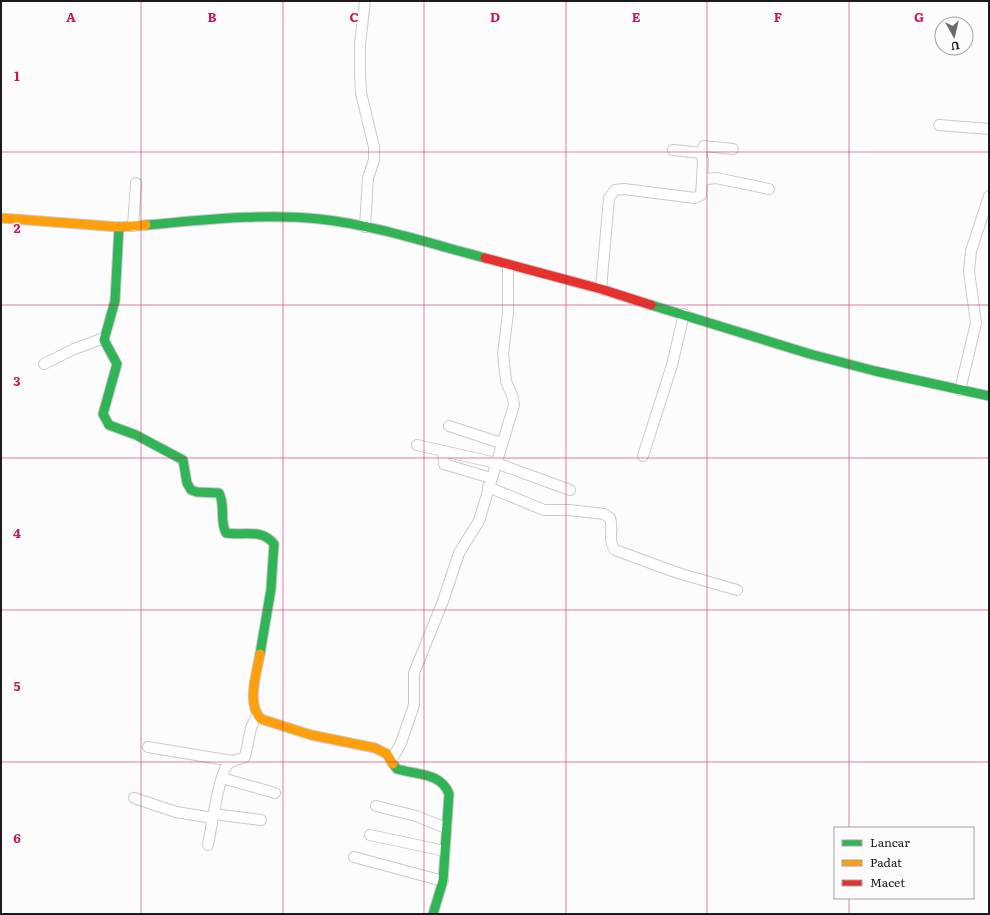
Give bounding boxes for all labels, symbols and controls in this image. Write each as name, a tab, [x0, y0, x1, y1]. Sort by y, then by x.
text: A	[66, 7, 76, 26]
text: B	[208, 7, 217, 26]
text: C	[349, 7, 359, 26]
text: D	[490, 7, 500, 26]
text: E	[632, 7, 641, 26]
text: F	[774, 7, 782, 26]
text: G	[914, 7, 924, 26]
north arrow	[934, 16, 974, 56]
text: U	[950, 38, 961, 55]
text: 1	[14, 66, 20, 85]
text: 2	[14, 218, 21, 237]
text: 3	[13, 371, 21, 390]
text: 4	[13, 523, 21, 542]
text: 5	[13, 676, 21, 695]
legend	[834, 827, 974, 899]
text: 6	[13, 828, 21, 847]
text: Lancar	[870, 833, 910, 851]
text: Padat	[870, 853, 902, 871]
text: Macet	[870, 873, 905, 891]

